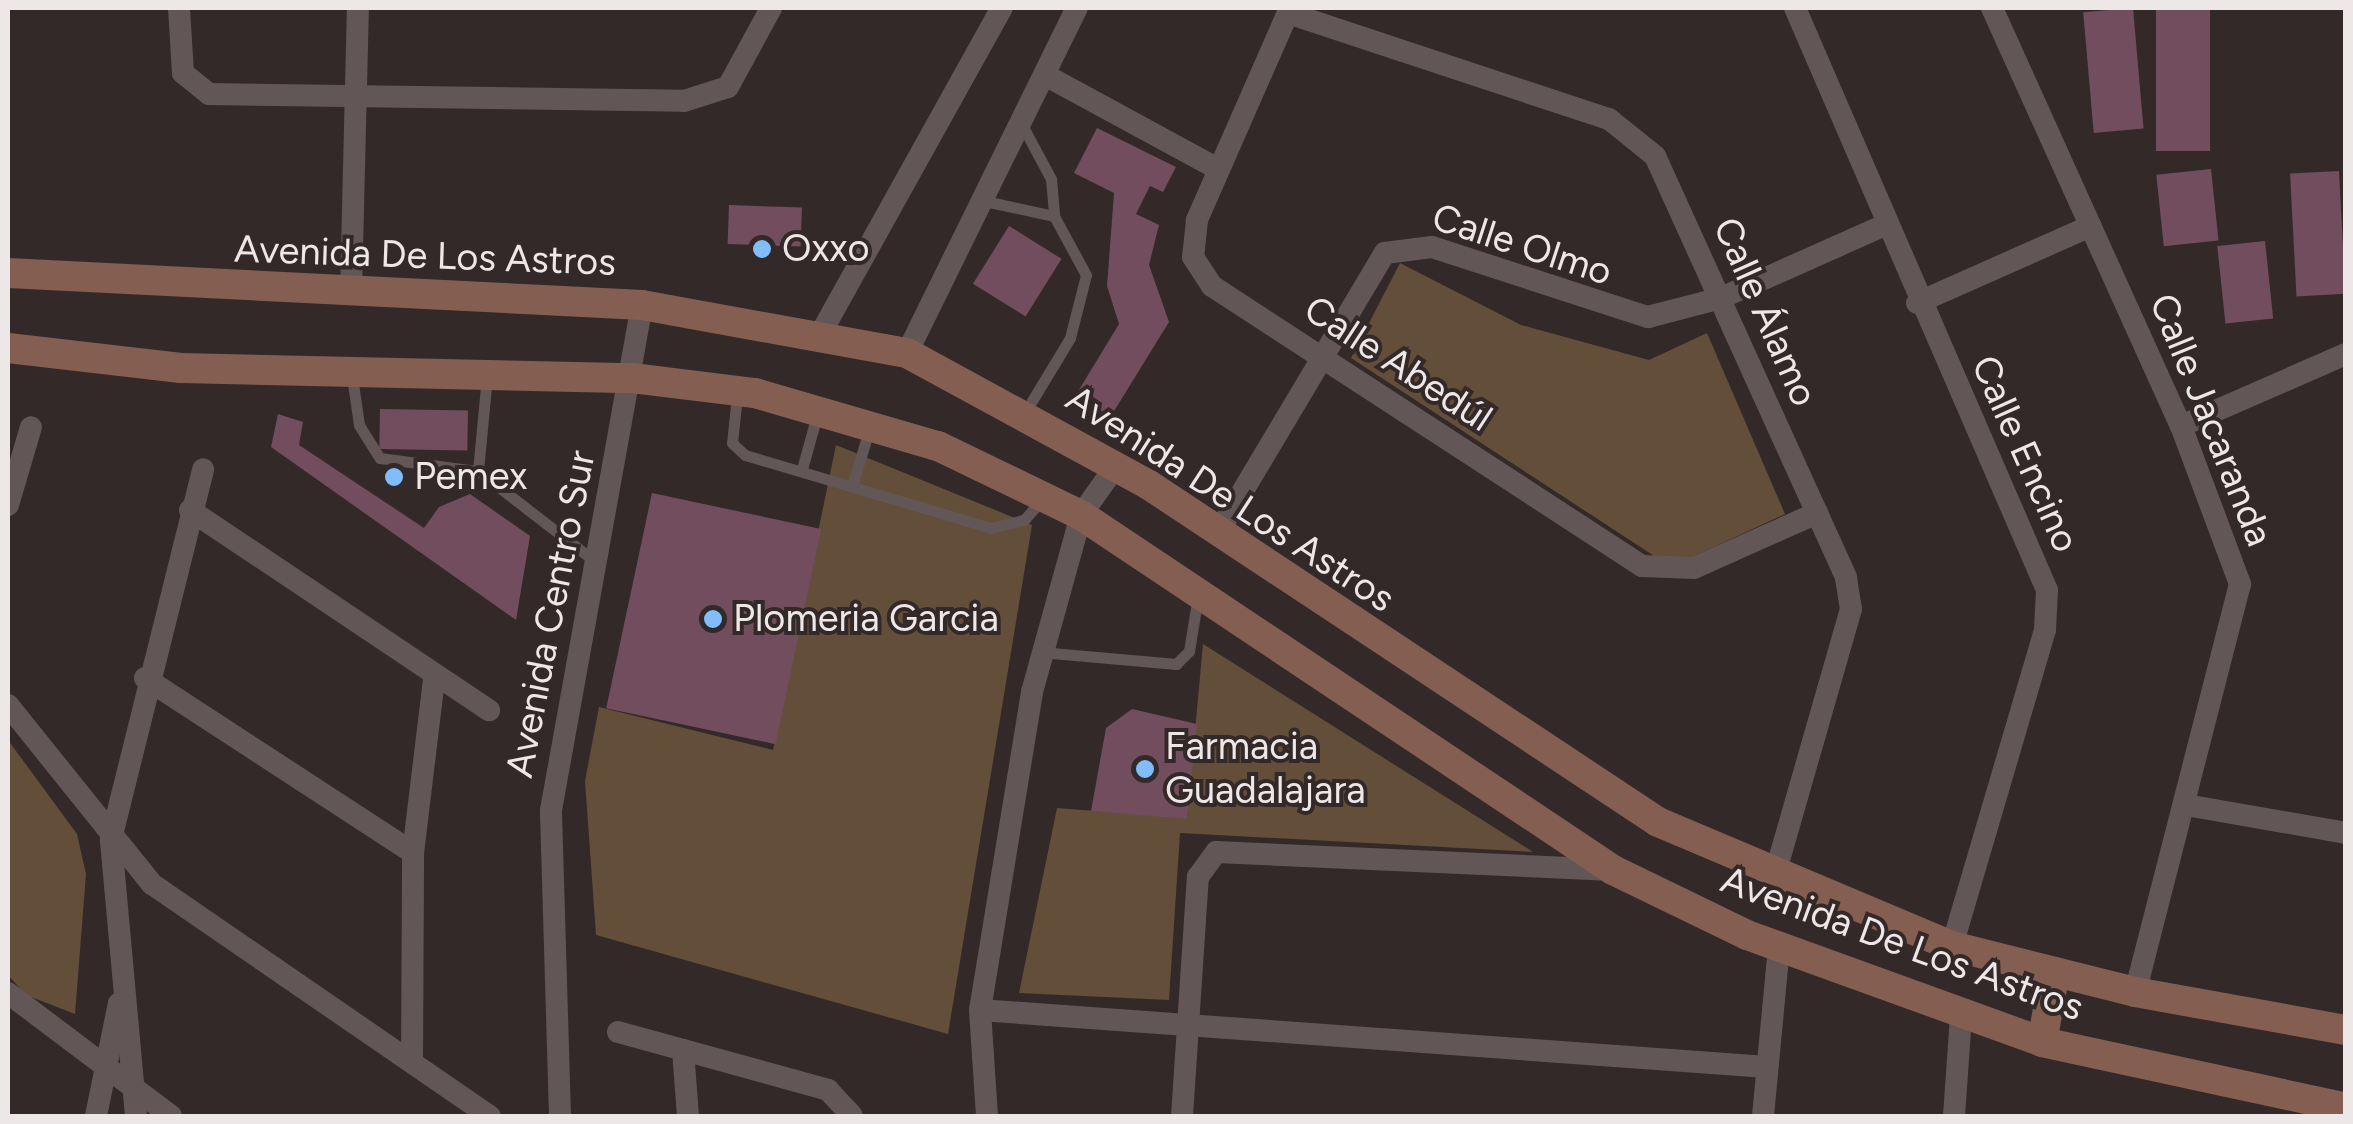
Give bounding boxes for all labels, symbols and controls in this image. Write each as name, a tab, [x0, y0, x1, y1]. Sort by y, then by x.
street label: Calle Olmo	[1427, 195, 1617, 295]
street label: Calle Álamo	[1703, 211, 1827, 413]
place label: Oxxo	[782, 226, 869, 272]
street label: Avenida De Los Astros	[233, 227, 617, 285]
marker: Oxxo	[751, 238, 773, 260]
street label: Calle Abedúl	[1296, 287, 1500, 441]
street label: Calle Jacaranda	[2140, 287, 2282, 553]
street label: Calle Encino	[1961, 349, 2089, 559]
street label: Avenida De Los Astros	[1057, 376, 1403, 622]
street label: Avenida Centro Sur	[497, 447, 605, 781]
place label: Pemex	[414, 454, 527, 500]
marker: Pemex	[383, 466, 405, 488]
place label: Plomeria Garcia	[733, 596, 999, 642]
marker: Plomeria Garcia	[702, 608, 724, 630]
place label: Farmacia Guadalajara	[1165, 724, 1366, 814]
marker: Farmacia Guadalajara	[1134, 758, 1156, 780]
street label: Avenida De Los Astros	[1715, 857, 2089, 1031]

